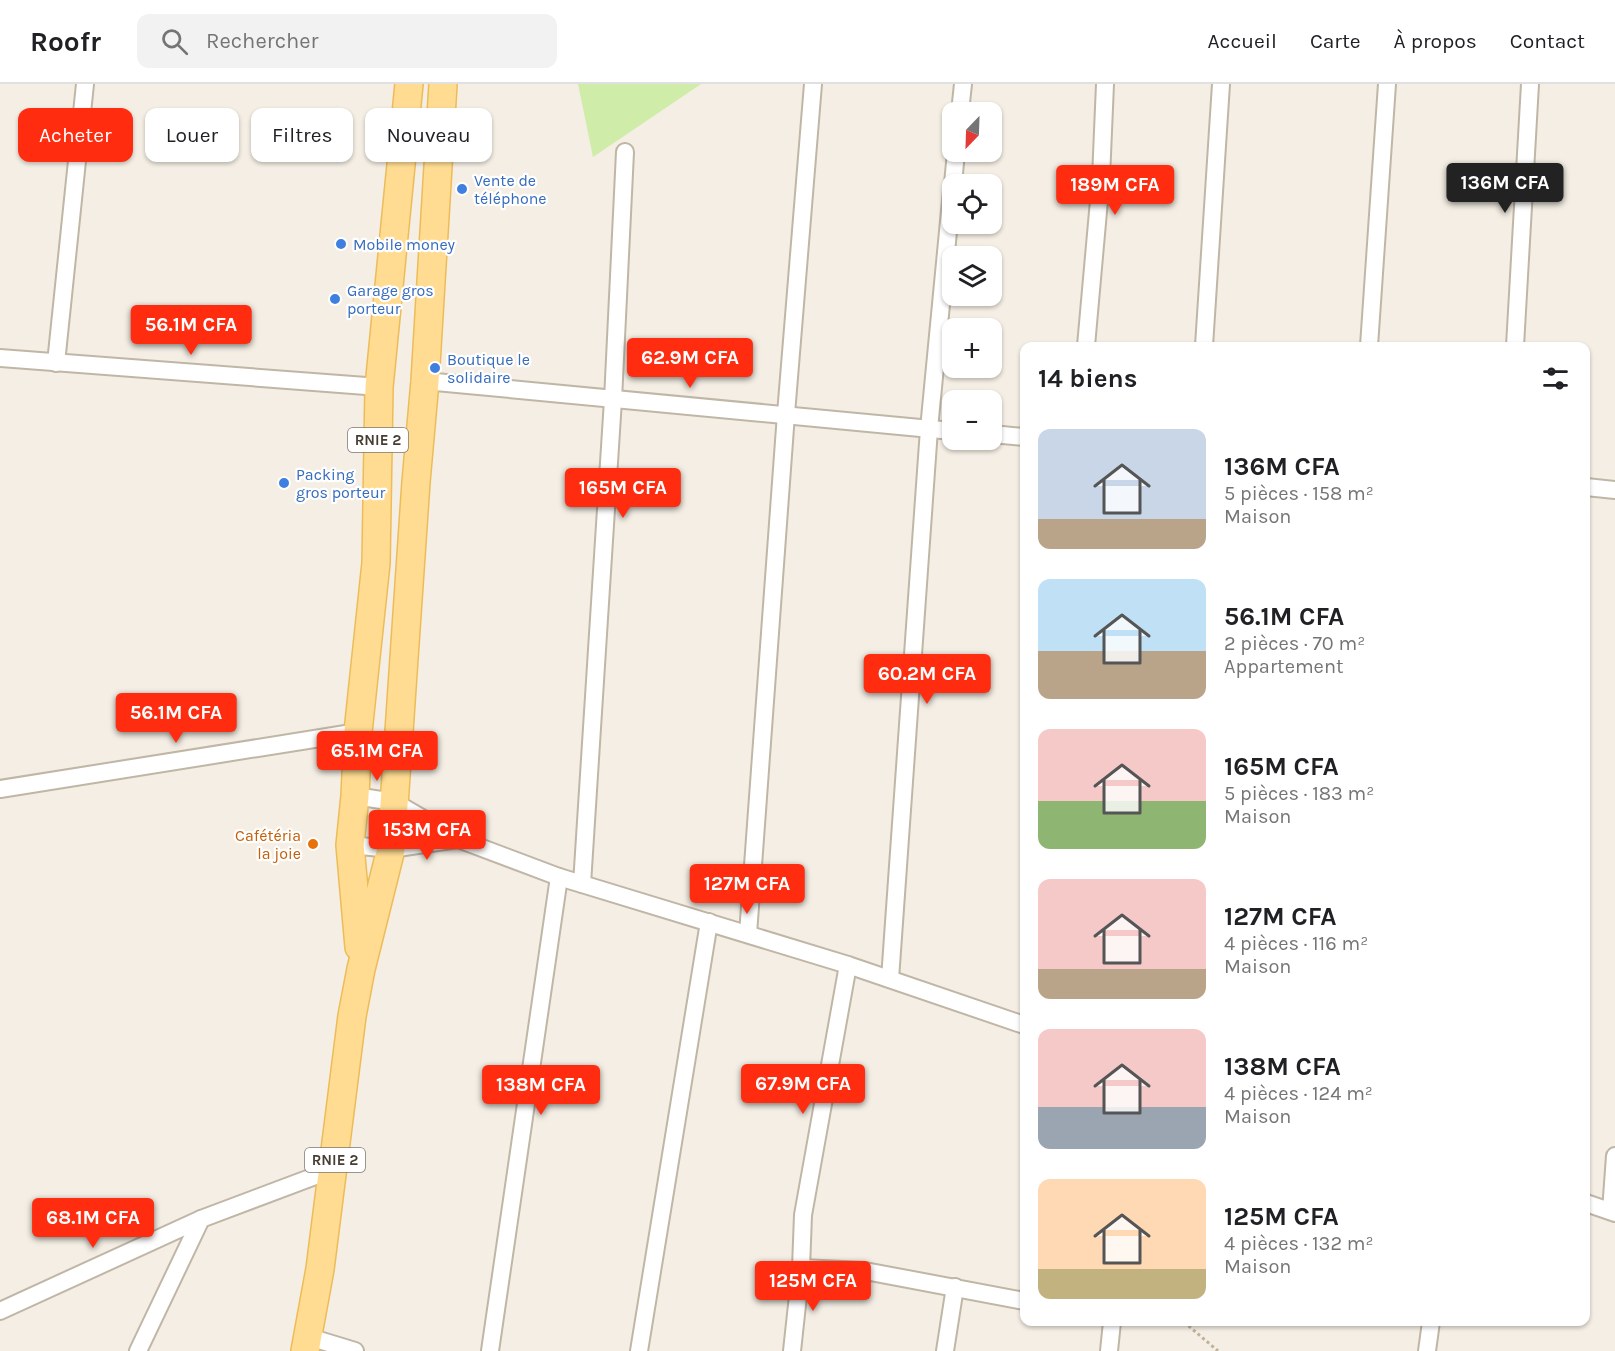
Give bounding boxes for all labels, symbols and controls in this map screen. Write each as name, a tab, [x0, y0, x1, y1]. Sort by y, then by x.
search box	[137, 14, 557, 68]
text: Roofr	[30, 25, 101, 58]
icon: search	[158, 25, 191, 58]
text: Rechercher	[206, 28, 319, 54]
text: Accueil	[1208, 29, 1277, 53]
text: Carte	[1310, 29, 1361, 53]
text: À propos	[1394, 29, 1477, 53]
text: Contact	[1510, 29, 1585, 53]
north arrow	[942, 102, 1002, 162]
map controls	[942, 102, 1002, 450]
chip: Acheter	[18, 108, 133, 162]
chip: Louer	[145, 108, 239, 162]
chip: Filtres	[251, 108, 353, 162]
chip: Nouveau	[365, 108, 492, 162]
pin: 136M CFA	[1443, 163, 1567, 214]
pin: 189M CFA	[1053, 165, 1177, 216]
place label: Vente de téléphone	[474, 171, 547, 208]
text: 136M CFA	[1460, 171, 1550, 194]
text: 189M CFA	[1070, 173, 1160, 196]
button: locate	[942, 174, 1002, 234]
marker: Vente de téléphone	[455, 182, 469, 196]
place label: Mobile money	[353, 235, 456, 254]
marker: Mobile money	[334, 237, 348, 251]
button: layers	[942, 246, 1002, 306]
place label: Garage gros porteur	[347, 281, 434, 318]
marker: Garage gros porteur	[328, 292, 342, 306]
pin: 56.1M CFA	[122, 305, 260, 356]
text: 56.1M CFA	[145, 313, 237, 336]
button: +	[942, 318, 1002, 378]
pin: 62.9M CFA	[621, 338, 759, 389]
text: 62.9M CFA	[641, 346, 739, 369]
place label: Boutique le solidaire	[447, 350, 530, 387]
marker: Boutique le solidaire	[428, 361, 442, 375]
icon: filters	[1539, 362, 1572, 395]
text: 14 biens	[1038, 363, 1138, 394]
button: −	[942, 390, 1002, 450]
road number: RNIE 2	[348, 428, 408, 452]
text: 136M CFA	[1224, 451, 1340, 482]
icon: home	[1086, 453, 1158, 525]
place label: Packing gros porteur	[296, 465, 386, 502]
pin: 165M CFA	[561, 468, 685, 519]
marker: Packing gros porteur	[277, 476, 291, 490]
text: 165M CFA	[579, 476, 667, 499]
text: 5 pièces · 158 m²	[1224, 482, 1374, 505]
text: Maison	[1224, 505, 1291, 528]
text: 56.1M CFA	[1224, 601, 1344, 632]
icon: home	[1086, 603, 1158, 675]
text: 2 pièces · 70 m²	[1224, 632, 1365, 655]
pin: 60.2M CFA	[858, 654, 996, 705]
text: Appartement	[1224, 655, 1343, 678]
text: 60.2M CFA	[878, 662, 976, 685]
pin: 56.1M CFA	[107, 693, 245, 744]
text: 56.1M CFA	[130, 701, 222, 724]
pin: 65.1M CFA	[308, 731, 446, 782]
text: 65.1M CFA	[331, 739, 423, 762]
text: 165M CFA	[1224, 751, 1339, 782]
icon: home	[1086, 753, 1158, 825]
text: 5 pièces · 183 m²	[1224, 782, 1374, 805]
text: Maison	[1224, 805, 1291, 828]
pin: 153M CFA	[365, 810, 489, 861]
text: 153M CFA	[383, 818, 471, 841]
place label: Cafétéria la joie	[235, 826, 301, 863]
marker: Cafétéria la joie	[306, 837, 320, 851]
pin: 127M CFA	[685, 864, 809, 915]
text: 127M CFA	[704, 872, 790, 895]
text: 127M CFA	[1224, 901, 1337, 932]
icon: home	[1086, 903, 1158, 975]
text: 4 pièces · 116 m²	[1224, 932, 1368, 955]
text: Maison	[1224, 955, 1291, 978]
text: 138M CFA	[1224, 1051, 1341, 1082]
icon: home	[1086, 1053, 1158, 1125]
pin: 67.9M CFA	[734, 1064, 872, 1115]
pin: 138M CFA	[479, 1065, 603, 1116]
text: 67.9M CFA	[755, 1072, 851, 1095]
text: 138M CFA	[496, 1073, 586, 1096]
text: 4 pièces · 124 m²	[1224, 1082, 1373, 1105]
text: Maison	[1224, 1105, 1291, 1128]
road number: RNIE 2	[305, 1148, 365, 1172]
pin: 68.1M CFA	[24, 1198, 162, 1249]
text: 125M CFA	[1224, 1201, 1339, 1232]
icon: home	[1086, 1203, 1158, 1275]
text: 68.1M CFA	[46, 1206, 140, 1229]
text: 4 pièces · 132 m²	[1224, 1232, 1374, 1255]
text: Maison	[1224, 1255, 1291, 1278]
pin: 125M CFA	[751, 1261, 875, 1312]
text: 125M CFA	[769, 1269, 857, 1292]

